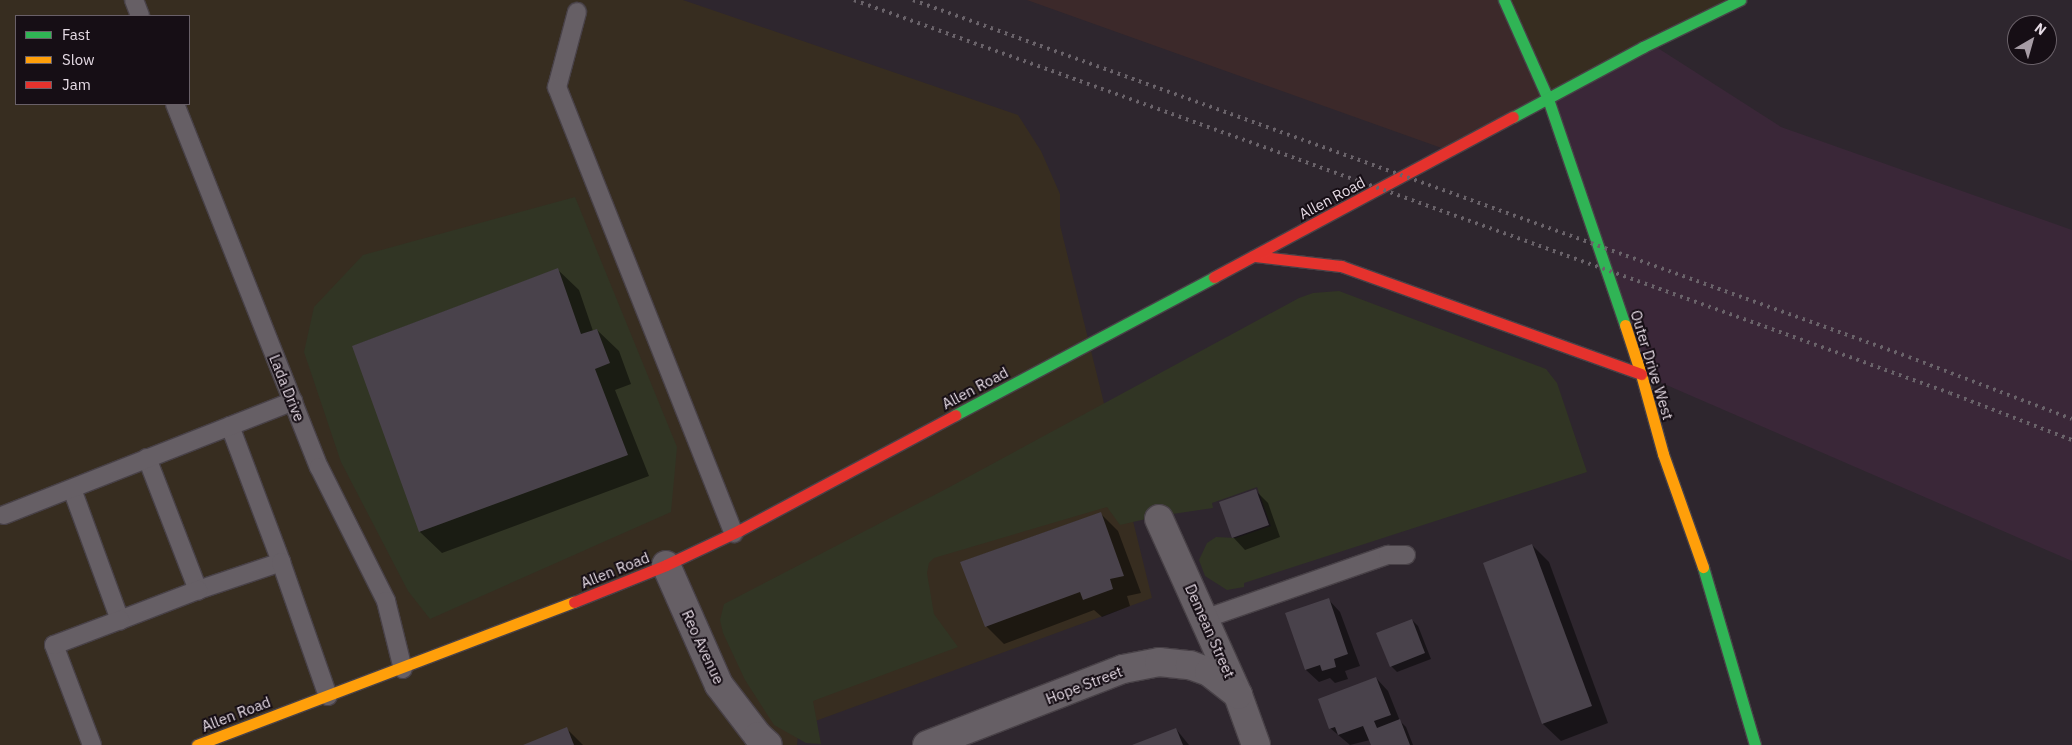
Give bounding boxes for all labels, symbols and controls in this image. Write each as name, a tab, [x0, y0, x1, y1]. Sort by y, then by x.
legend	[15, 15, 190, 105]
north arrow	[2007, 15, 2057, 65]
text: N	[2031, 19, 2050, 39]
text: Fast	[62, 25, 90, 44]
text: Slow	[62, 50, 95, 69]
text: Jam	[62, 75, 91, 94]
street label: Allen Road	[1296, 173, 1368, 223]
street label: Outer Drive West	[1627, 308, 1677, 422]
street label: Lada Drive	[265, 352, 309, 424]
street label: Allen Road	[939, 363, 1011, 413]
street label: Allen Road	[578, 548, 652, 592]
street label: Demean Street	[1181, 581, 1239, 681]
street label: Reo Avenue	[678, 607, 728, 687]
street label: Hope Street	[1043, 662, 1125, 708]
street label: Allen Road	[199, 693, 273, 735]

